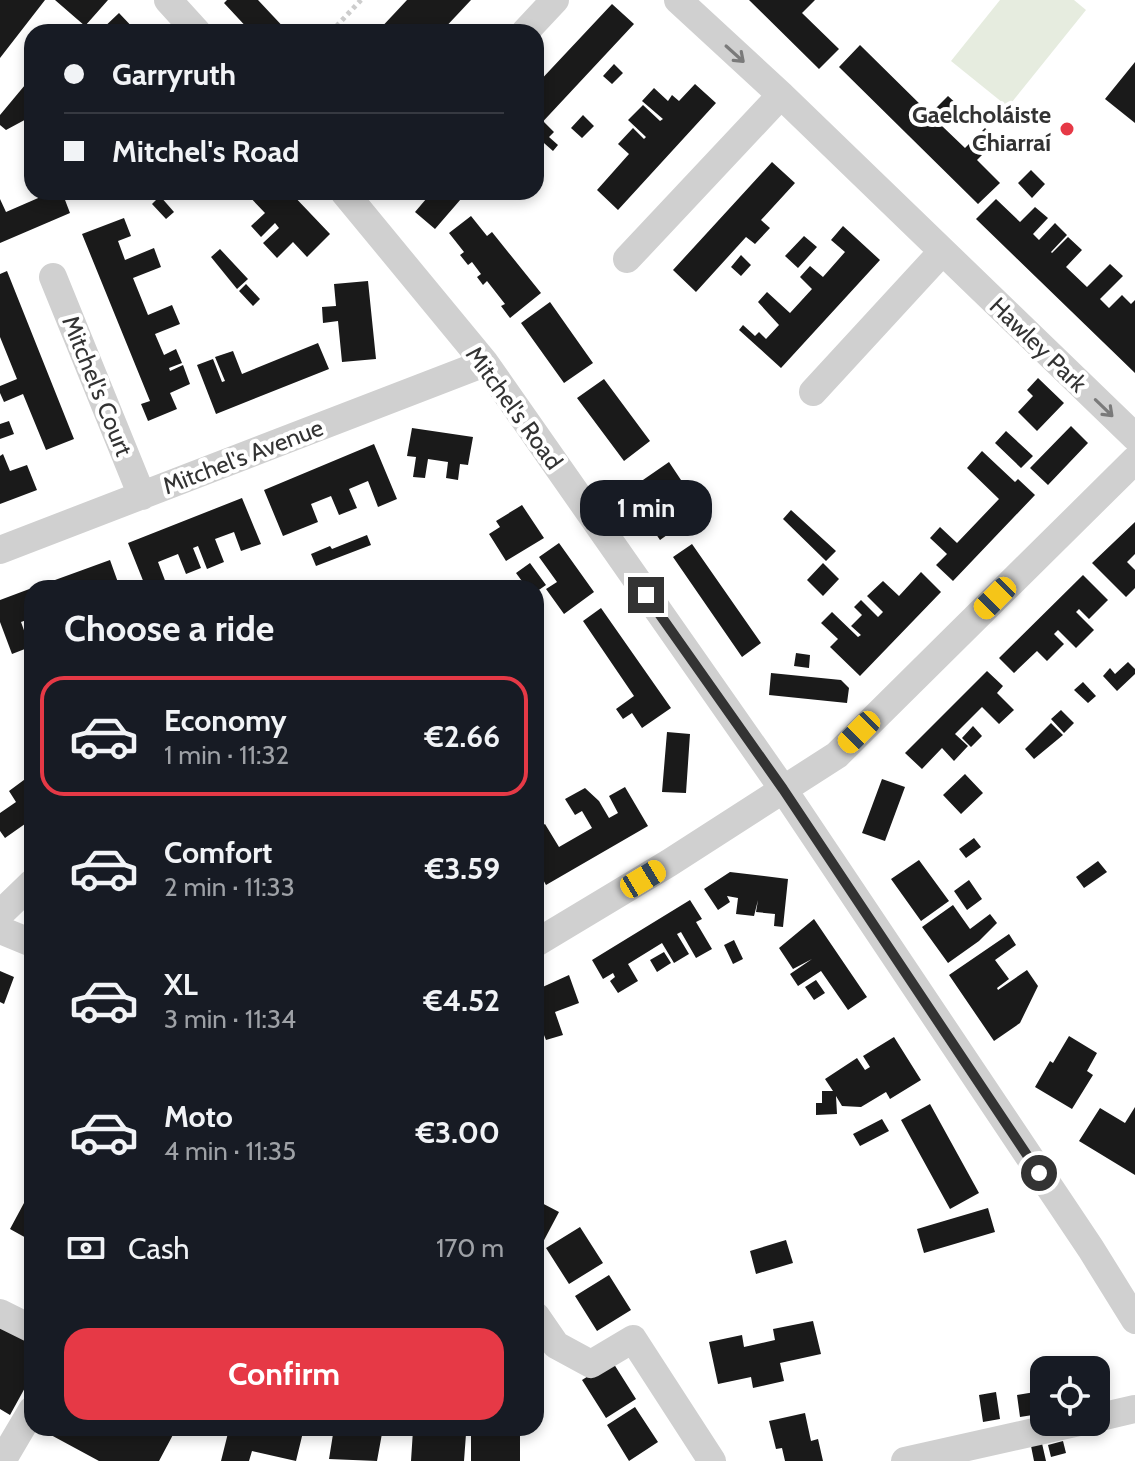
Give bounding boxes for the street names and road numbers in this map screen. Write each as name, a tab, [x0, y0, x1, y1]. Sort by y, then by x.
street label: Hawley Park	[984, 291, 1093, 398]
street label: Mitchel's Court	[56, 311, 139, 460]
street label: Mitchel's Road	[460, 340, 569, 475]
street label: Mitchel's Avenue	[159, 413, 327, 500]

